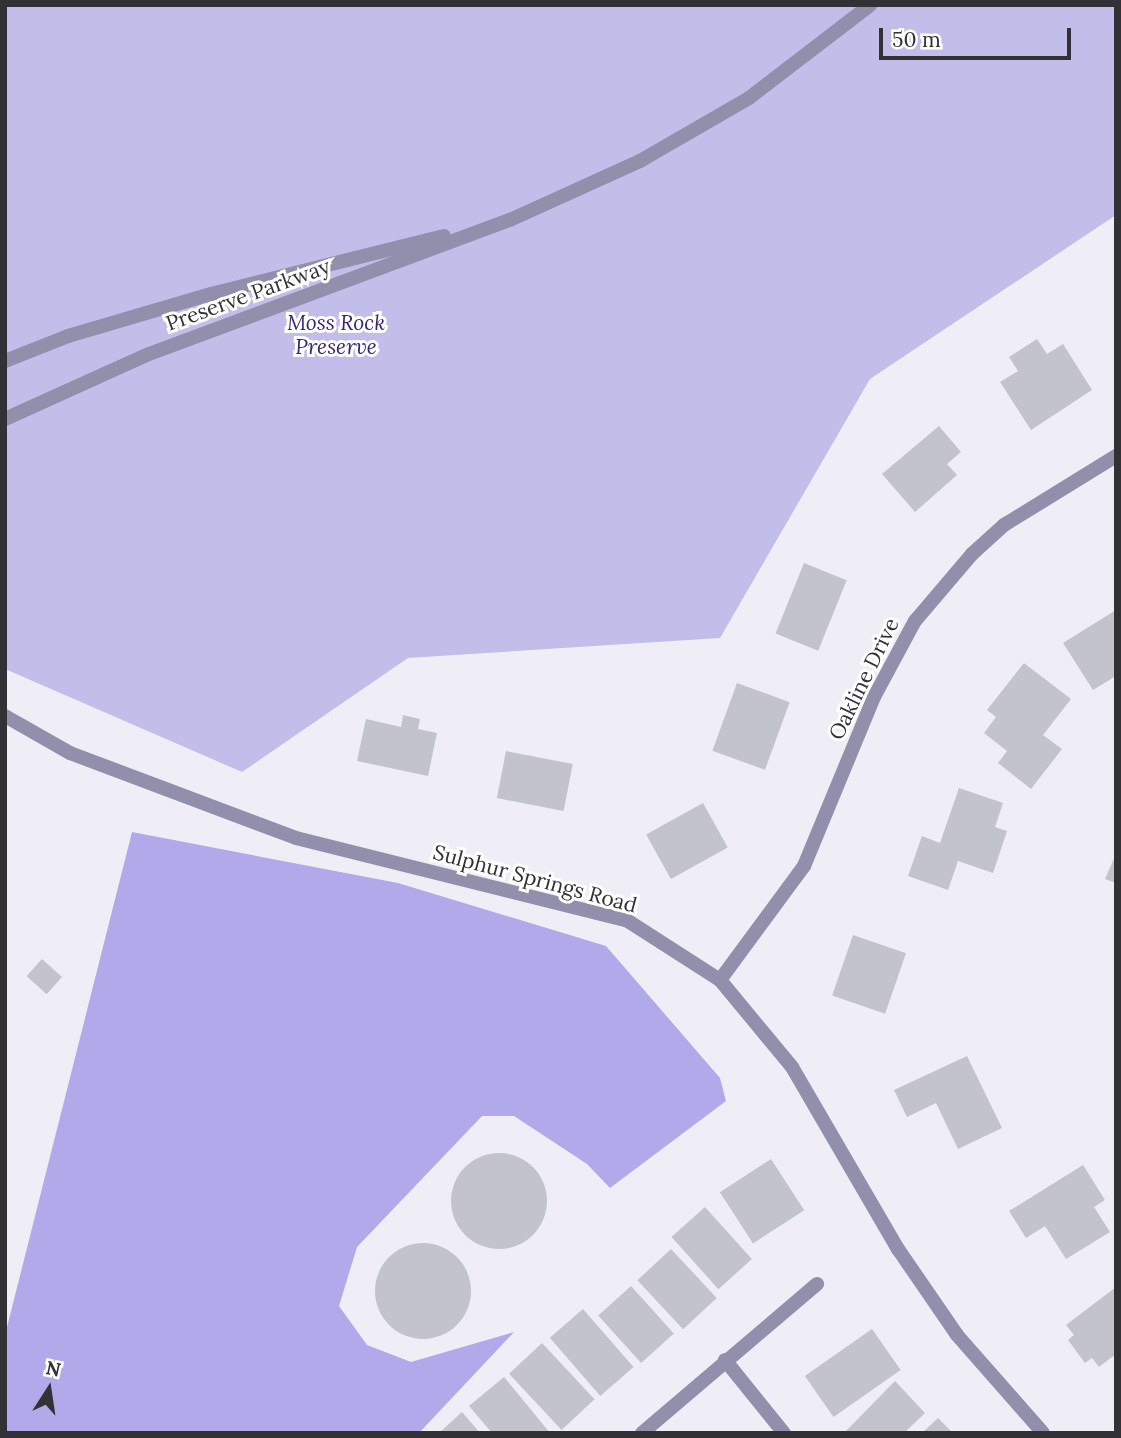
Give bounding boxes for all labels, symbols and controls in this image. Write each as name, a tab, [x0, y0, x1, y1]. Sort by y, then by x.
scale bar	[883, 14, 1076, 58]
text: 50 m	[892, 26, 941, 53]
street label: Preserve Parkway	[162, 254, 334, 336]
park label: Moss Rock Preserve	[287, 310, 385, 360]
street label: Oakline Drive	[824, 614, 904, 744]
street label: Sulphur Springs Road	[430, 840, 640, 918]
north arrow	[14, 1354, 84, 1424]
text: N	[44, 1355, 63, 1382]

